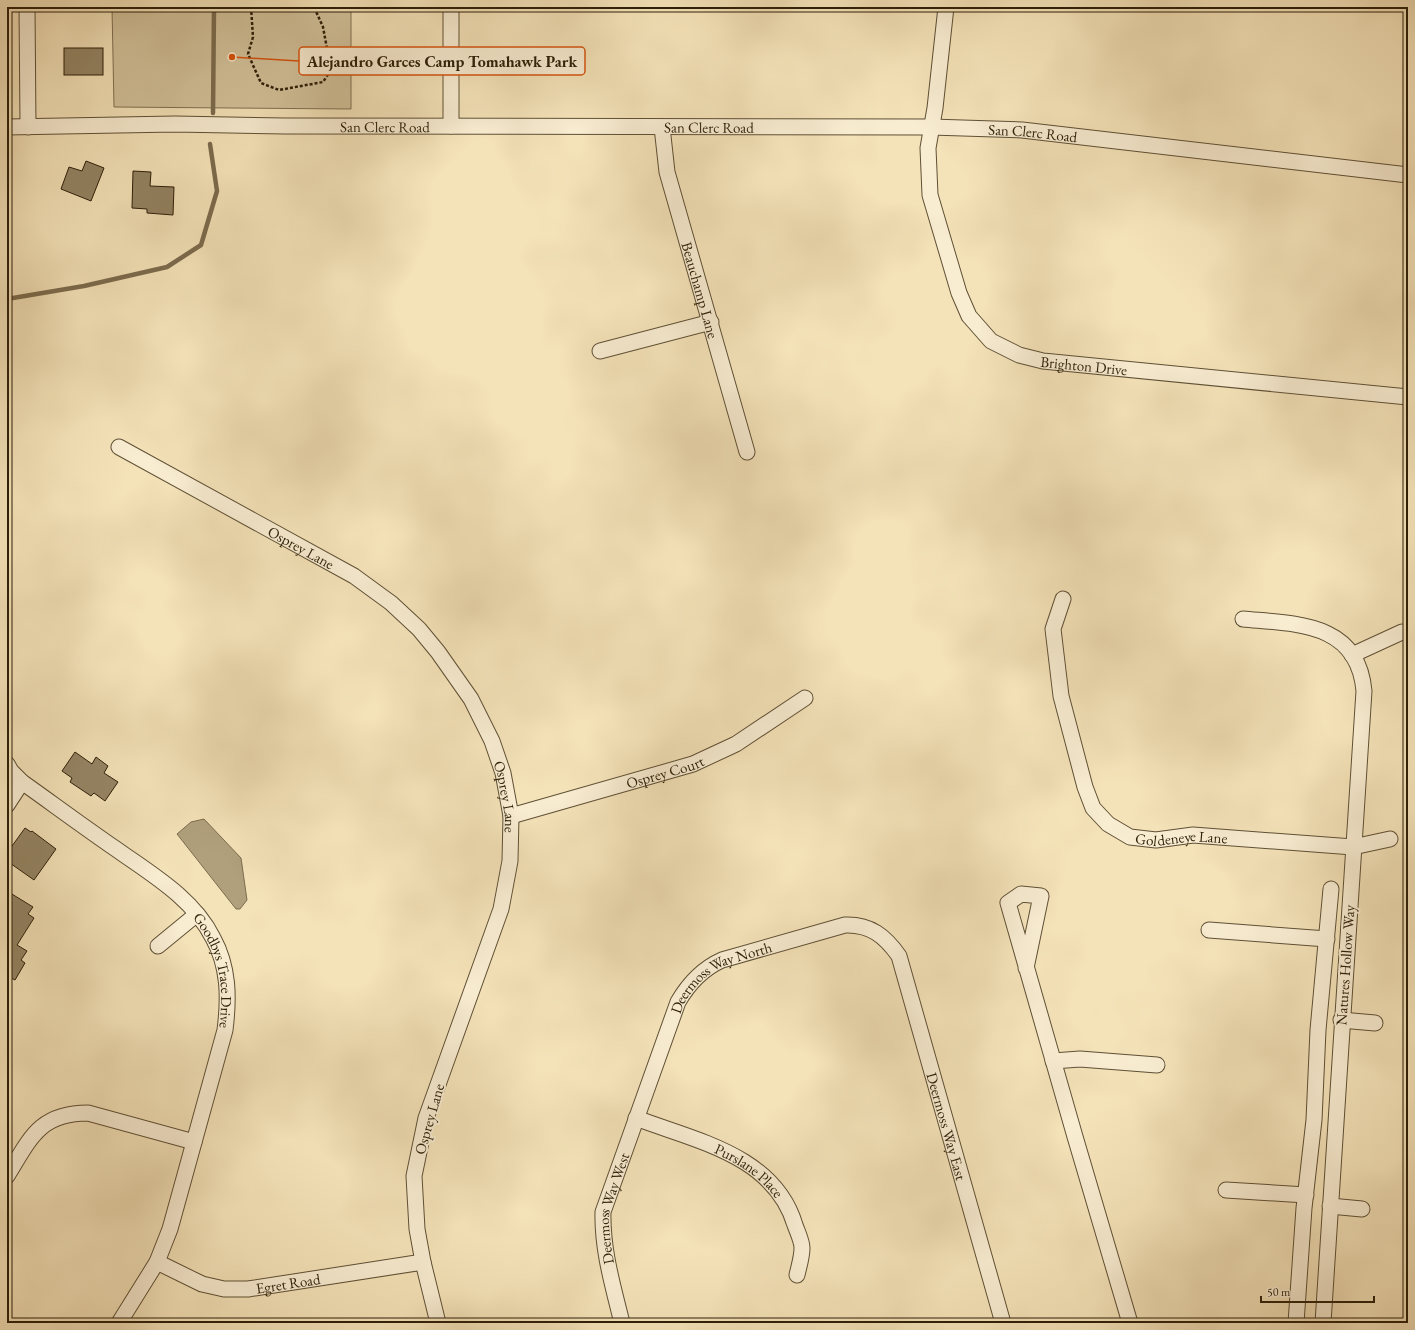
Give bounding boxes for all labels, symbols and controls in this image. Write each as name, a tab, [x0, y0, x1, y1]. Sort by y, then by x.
callout: Alejandro Garces Camp Tomahawk Park	[299, 47, 585, 75]
text: Alejandro Garces Camp Tomahawk Park	[306, 51, 577, 72]
street label: San Clerc Road	[340, 117, 430, 136]
street label: San Clerc Road	[664, 117, 754, 136]
street label: San Clerc Road	[988, 119, 1079, 146]
street label: Beauchamp Lane	[678, 240, 724, 341]
street label: Brighton Drive	[1040, 351, 1128, 379]
street label: Osprey Lane	[265, 521, 338, 573]
street label: Osprey Court	[624, 751, 707, 792]
street label: Osprey Lane	[490, 758, 521, 833]
street label: Goldeneye Lane	[1134, 825, 1228, 850]
street label: Natures Hollow Way	[1331, 904, 1359, 1026]
street label: Goodbys Trace Drive	[190, 908, 237, 1029]
street label: Deermoss Way North	[665, 937, 774, 1016]
street label: Deermoss Way East	[923, 1070, 972, 1182]
street label: Osprey Lane	[410, 1081, 448, 1157]
street label: Purslane Place	[712, 1138, 789, 1201]
street label: Deermoss Way West	[593, 1150, 633, 1266]
street label: Egret Road	[254, 1268, 322, 1297]
scale bar	[1261, 1278, 1374, 1304]
text: 50 m	[1267, 1284, 1291, 1300]

